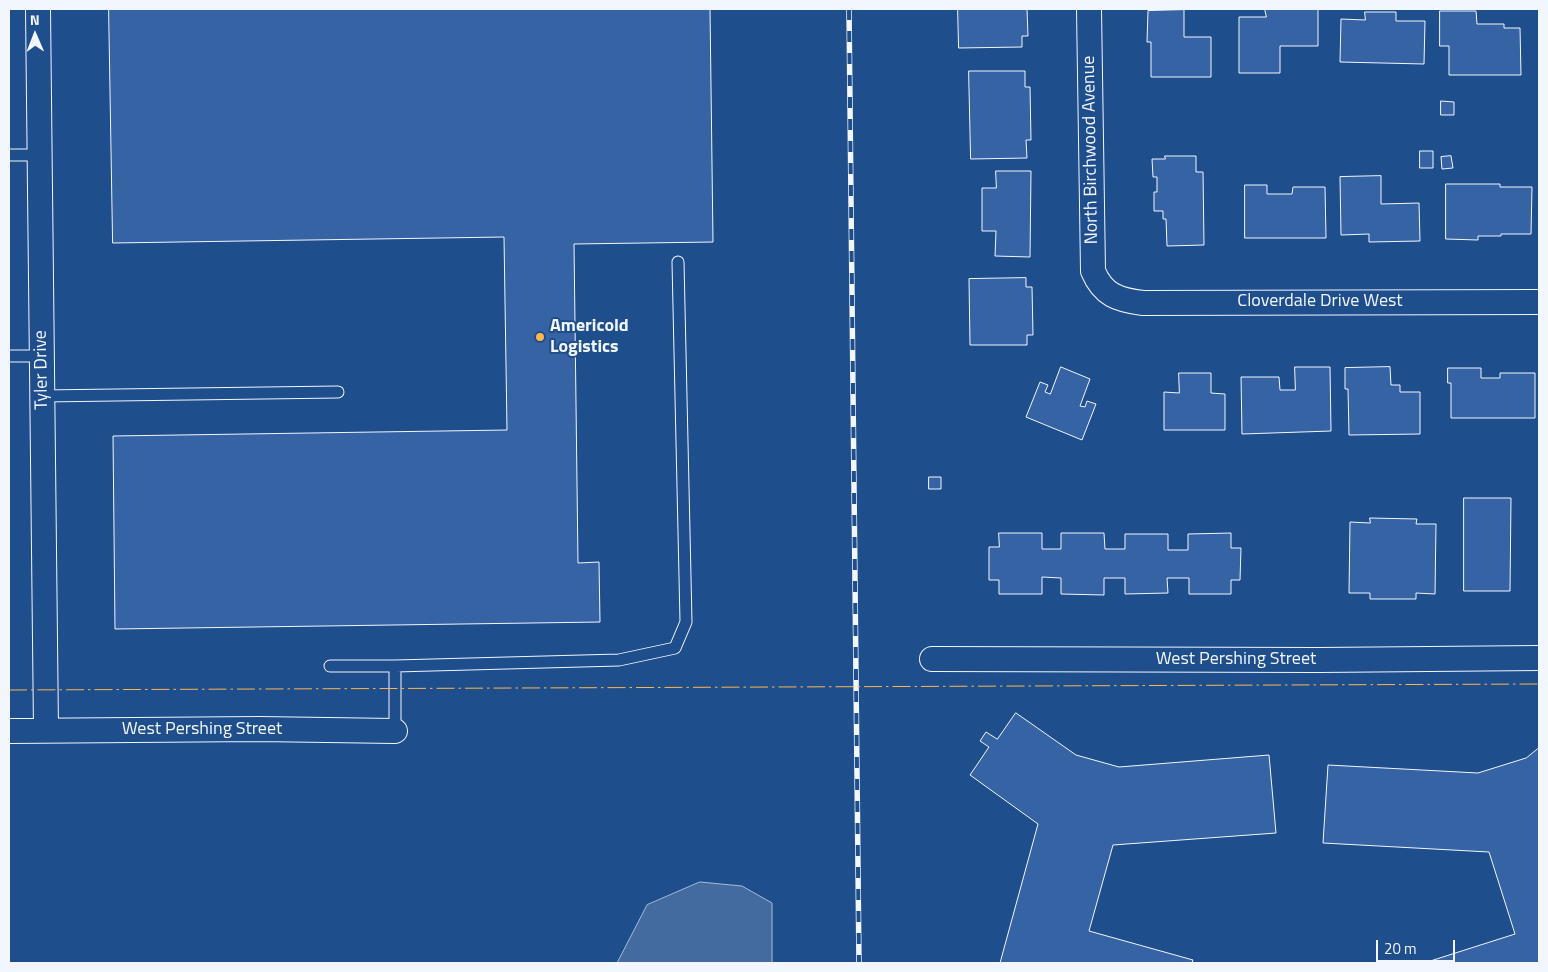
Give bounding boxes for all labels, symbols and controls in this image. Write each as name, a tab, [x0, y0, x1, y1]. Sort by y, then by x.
text: N	[30, 9, 40, 30]
north arrow	[10, 10, 60, 60]
street label: North Birchwood Avenue	[1079, 55, 1103, 245]
street label: Cloverdale Drive West	[1237, 291, 1403, 313]
place label: Americold Logistics	[550, 316, 629, 358]
street label: Tyler Drive	[31, 330, 53, 410]
marker: Americold Logistics	[534, 331, 546, 343]
street label: West Pershing Street	[1156, 649, 1316, 671]
street label: West Pershing Street	[122, 719, 282, 741]
scale bar	[1378, 930, 1457, 962]
text: 20 m	[1384, 937, 1417, 960]

